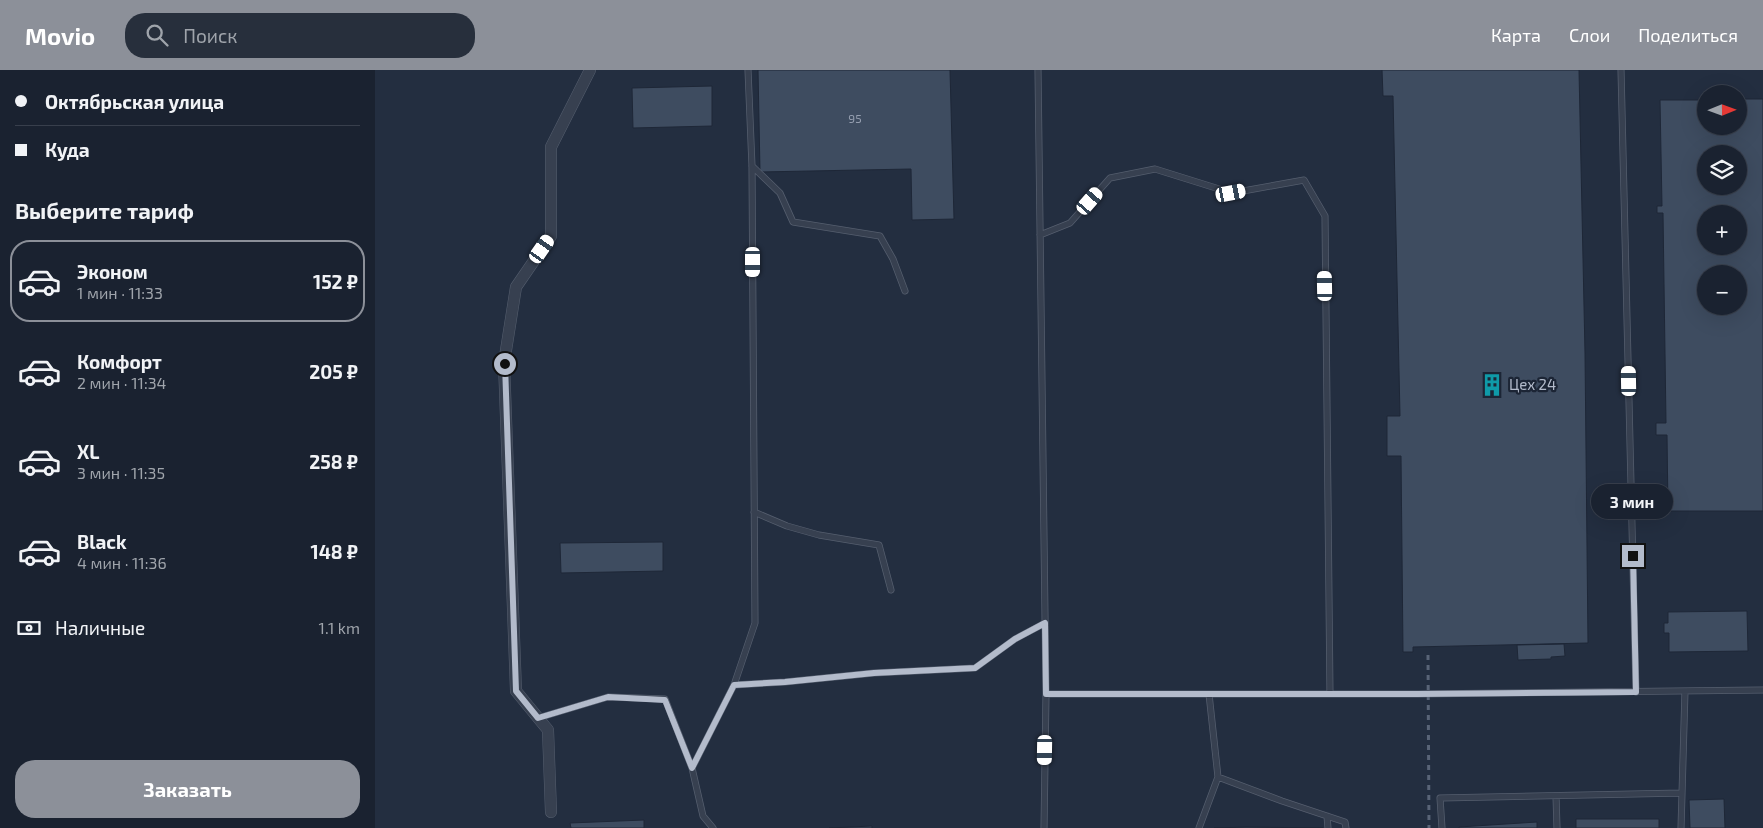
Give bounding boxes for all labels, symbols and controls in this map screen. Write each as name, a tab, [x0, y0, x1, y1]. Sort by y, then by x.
search box	[125, 13, 475, 58]
text: Movio	[25, 21, 95, 50]
icon: search	[143, 21, 171, 49]
text: Поиск	[183, 24, 238, 47]
text: Карта	[1491, 24, 1541, 46]
text: Слои	[1569, 24, 1610, 46]
text: Поделиться	[1638, 24, 1738, 46]
north arrow	[1697, 85, 1747, 135]
map controls	[1697, 85, 1747, 315]
text: Октябрьская улица	[45, 90, 224, 113]
house number: 95	[848, 111, 862, 125]
text: Куда	[45, 138, 90, 161]
button: layers	[1697, 145, 1747, 195]
car	[1214, 183, 1247, 203]
car	[1074, 185, 1105, 217]
text: Выберите тариф	[15, 197, 194, 223]
button: +	[1697, 205, 1747, 255]
car	[527, 232, 556, 266]
car	[745, 247, 760, 277]
icon: car	[17, 259, 62, 304]
text: Эконом	[77, 260, 148, 283]
button: −	[1697, 265, 1747, 315]
text: 152 ₽	[313, 270, 358, 293]
car	[1317, 271, 1332, 301]
text: 1 мин · 11:33	[77, 283, 163, 302]
icon: car	[17, 349, 62, 394]
text: Комфорт	[77, 350, 162, 373]
route start	[494, 353, 516, 375]
text: 205 ₽	[309, 360, 358, 383]
car	[1621, 366, 1636, 396]
building icon: Цех 24	[1479, 372, 1505, 398]
text: 2 мин · 11:34	[77, 373, 166, 392]
place label: Цех 24	[1509, 375, 1556, 393]
icon: car	[17, 439, 62, 484]
text: XL	[77, 440, 99, 463]
text: 258 ₽	[309, 450, 358, 473]
text: 3 мин · 11:35	[77, 463, 165, 482]
callout: 3 мин	[1592, 484, 1674, 518]
text: 3 мин	[1610, 492, 1654, 511]
icon: car	[17, 529, 62, 574]
text: Black	[77, 530, 127, 553]
text: 148 ₽	[311, 540, 358, 563]
route end	[1622, 545, 1644, 567]
text: 4 мин · 11:36	[77, 553, 167, 572]
icon: cash	[15, 614, 43, 642]
text: Наличные	[55, 616, 145, 639]
text: 1.1 km	[319, 618, 360, 637]
car	[1037, 735, 1052, 765]
button: Заказать	[15, 760, 360, 818]

